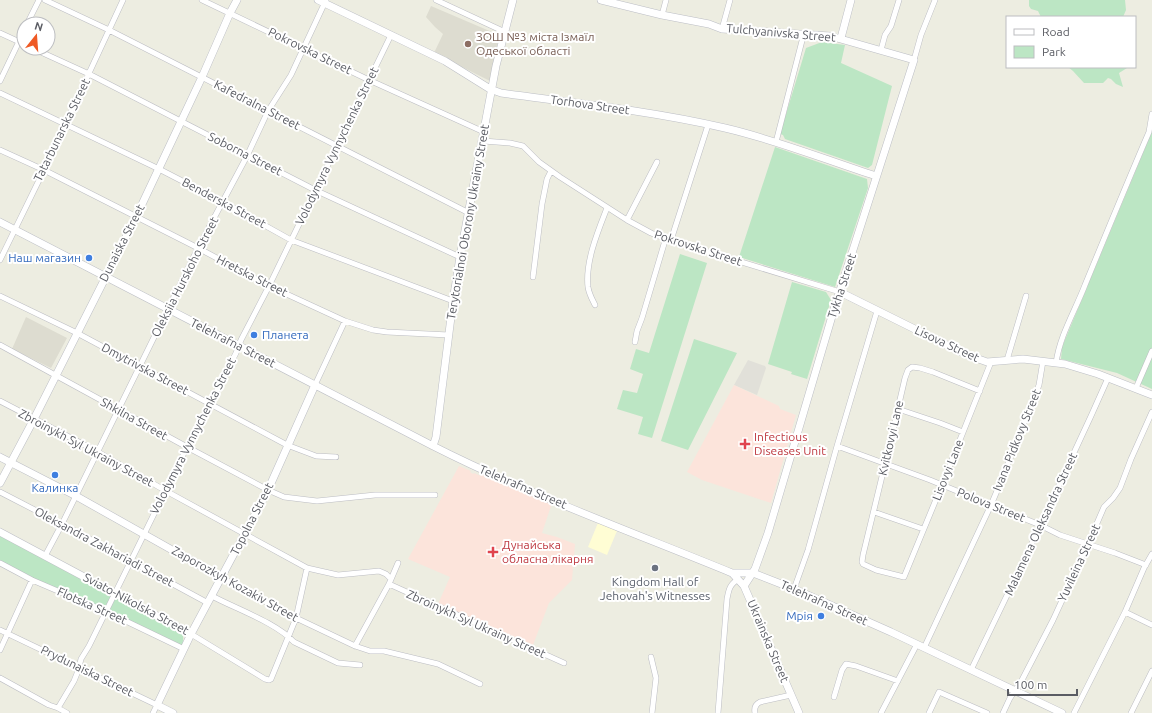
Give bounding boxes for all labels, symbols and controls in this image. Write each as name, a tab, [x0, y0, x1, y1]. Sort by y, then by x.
north arrow	[16, 16, 56, 56]
legend	[1006, 16, 1136, 68]
text: N	[33, 19, 45, 33]
street label: Tulchyanivska Street	[726, 21, 837, 44]
street label: Pokrovska Street	[266, 25, 354, 77]
text: Road	[1042, 25, 1070, 38]
place label: ЗОШ №3 міста Ізмаїл Одеської області	[476, 30, 594, 57]
marker: ЗОШ №3 міста Ізмаїл Одеської області	[463, 39, 473, 49]
text: Park	[1042, 45, 1066, 58]
street label: Volodymyra Vynnychenka Street	[293, 65, 381, 227]
street label: Tatarbunarska Street	[31, 76, 92, 183]
street label: Kafedralna Street	[212, 77, 303, 132]
street label: Torhova Street	[550, 93, 631, 117]
street label: Terytorialnoi Oborony Ukrainy Street	[444, 123, 491, 321]
street label: Soborna Street	[206, 129, 285, 178]
street label: Benderska Street	[180, 175, 269, 230]
street label: Dunaiska Street	[96, 202, 147, 284]
street label: Oleksiia Hurskoho Street	[149, 214, 221, 339]
street label: Pokrovska Street	[653, 227, 744, 268]
place label: Наш магазин	[8, 251, 81, 264]
street label: Tykha Street	[825, 251, 858, 320]
street label: Hretska Street	[215, 252, 290, 299]
marker: Наш магазин	[84, 253, 94, 263]
street label: Telehrafna Street	[188, 315, 278, 370]
street label: Lisova Street	[913, 323, 982, 364]
place label: Планета	[262, 328, 309, 341]
marker: Планета	[249, 330, 259, 340]
street label: Dmytrivska Street	[100, 340, 191, 397]
street label: Volodymyra Vynnychenka Street	[147, 355, 238, 516]
street label: Ivana Pidkovy Street	[990, 387, 1043, 493]
street label: Shkilna Street	[98, 395, 170, 442]
street label: Kvitkovyi Lane	[876, 399, 905, 477]
street label: Zbroinykh Syl Ukrainy Street	[17, 406, 156, 489]
place label: Infectious Diseases Unit	[754, 430, 826, 457]
street label: Lisovyi Lane	[929, 437, 966, 502]
marker: Infectious Diseases Unit	[739, 438, 751, 450]
street label: Malamena Oleksandra Street	[1002, 450, 1080, 597]
street label: Telehrafna Street	[477, 462, 569, 511]
marker: Калинка	[50, 470, 60, 480]
street label: Topolna Street	[228, 480, 276, 557]
place label: Калинка	[32, 481, 78, 494]
street label: Polova Street	[955, 485, 1027, 524]
street label: Oleksandra Zakhariadi Street	[32, 504, 176, 589]
street label: Yuvileina Street	[1055, 522, 1102, 604]
place label: Дунайська обласна лікарня	[502, 538, 594, 565]
street label: Zaporozkyh Kozakiv Street	[170, 543, 301, 624]
marker: Дунайська обласна лікарня	[487, 546, 499, 558]
marker: Kingdom Hall of Jehovah's Witnesses	[650, 563, 660, 573]
street label: Sviato-Nikolska Street	[81, 570, 191, 637]
place label: Kingdom Hall of Jehovah's Witnesses	[600, 575, 710, 602]
street label: Telehrafna Street	[779, 578, 870, 628]
street label: Flotska Street	[55, 584, 129, 627]
street label: Zbroinykh Syl Ukrainy Street	[405, 587, 548, 660]
street label: Ukrainska Street	[745, 598, 792, 684]
place label: Мрія	[786, 609, 813, 622]
marker: Мрія	[816, 611, 826, 621]
street label: Prydunaiska Street	[39, 643, 136, 699]
scale bar	[1008, 671, 1077, 697]
text: 100 m	[1014, 678, 1047, 691]

